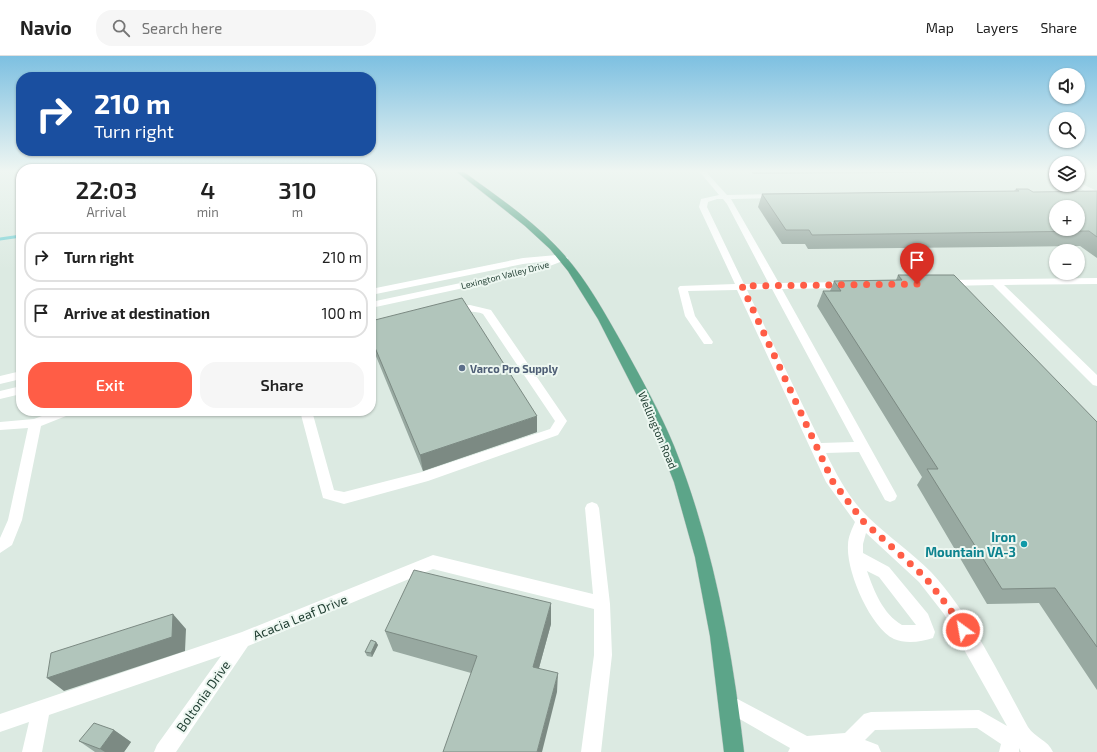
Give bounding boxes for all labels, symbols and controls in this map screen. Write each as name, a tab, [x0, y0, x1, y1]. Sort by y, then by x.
search box	[96, 10, 376, 46]
text: Navio	[20, 16, 72, 39]
icon: search	[110, 17, 132, 39]
text: Search here	[142, 19, 222, 37]
text: Map	[926, 19, 954, 36]
text: Layers	[976, 19, 1018, 36]
text: Share	[1040, 19, 1077, 36]
map controls	[1049, 68, 1085, 280]
button: sound	[1049, 68, 1085, 104]
text: 210 m	[94, 86, 171, 120]
icon: right	[28, 88, 80, 140]
button: search	[1049, 112, 1085, 148]
text: Turn right	[94, 120, 174, 142]
button: layers	[1049, 156, 1085, 192]
text: 22:03	[75, 175, 137, 204]
text: 4	[200, 175, 215, 204]
text: 310	[278, 175, 317, 204]
button: +	[1049, 200, 1085, 236]
text: Arrival	[87, 204, 126, 220]
text: min	[197, 204, 219, 220]
text: m	[292, 204, 303, 220]
pin	[900, 243, 934, 284]
button: −	[1049, 244, 1085, 280]
icon: right	[30, 246, 52, 268]
text: Turn right	[64, 248, 134, 266]
text: 210 m	[322, 248, 362, 266]
icon: arrive	[906, 249, 928, 271]
street label: Lexington Valley Drive	[460, 259, 550, 291]
icon: arrive	[30, 302, 52, 324]
text: Arrive at destination	[64, 304, 210, 322]
text: 100 m	[321, 304, 362, 322]
button: Exit	[28, 362, 192, 408]
button: Share	[200, 362, 364, 408]
place label: Varco Pro Supply	[470, 362, 559, 376]
marker: Varco Pro Supply	[457, 363, 467, 373]
street label: Wellington Road	[636, 389, 680, 471]
place label: Iron Mountain VA-3	[925, 529, 1016, 560]
marker: Iron Mountain VA-3	[1019, 539, 1029, 549]
street label: Acacia Leaf Drive	[250, 591, 350, 643]
position arrow	[942, 609, 984, 651]
street label: Boltonia Drive	[173, 657, 233, 735]

